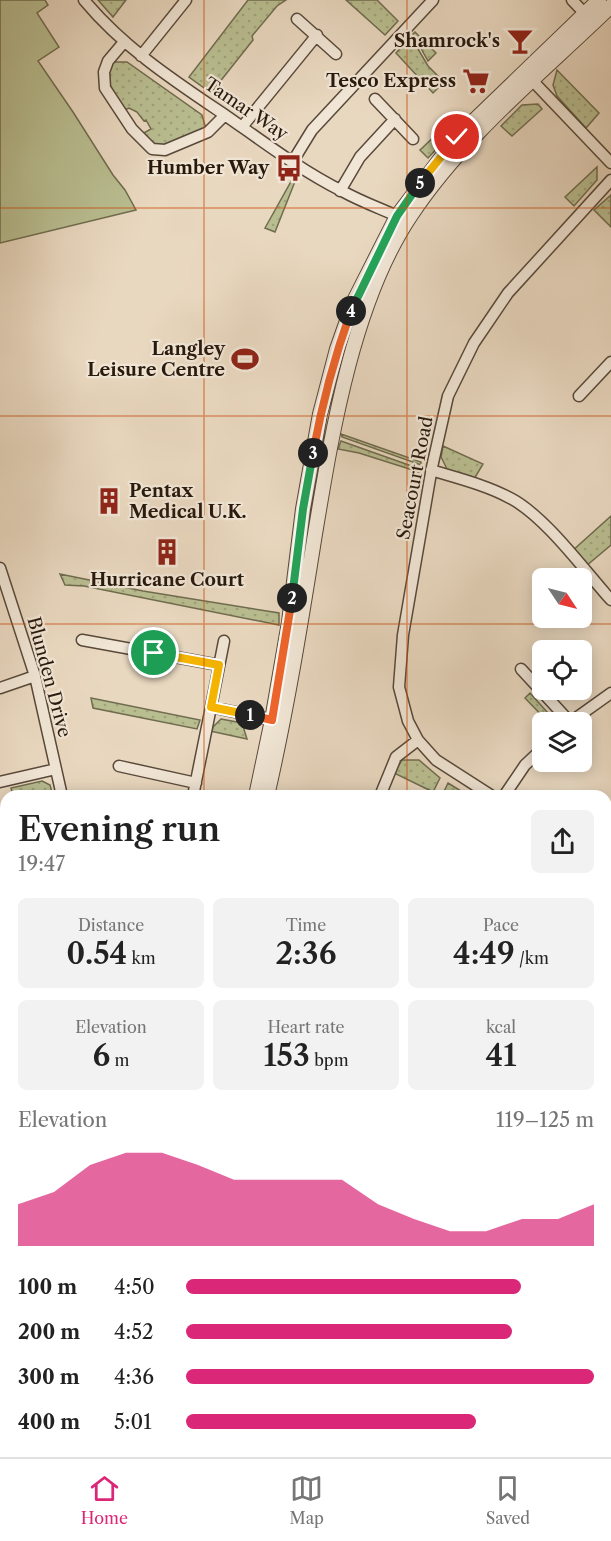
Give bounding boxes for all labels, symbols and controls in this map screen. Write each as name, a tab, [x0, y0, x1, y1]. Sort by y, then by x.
bar icon: Shamrock's	[505, 26, 535, 56]
place label: Shamrock's	[394, 30, 500, 52]
supermarket icon: Tesco Express	[461, 66, 491, 96]
place label: Tesco Express	[326, 70, 456, 92]
street label: Tamar Way	[200, 73, 293, 146]
pin	[431, 111, 482, 162]
icon: check	[440, 120, 473, 153]
bus stop icon: Humber Way	[274, 153, 304, 183]
place label: Humber Way	[147, 157, 270, 179]
pin: 5	[405, 168, 435, 198]
text: 5	[416, 173, 424, 193]
pin: 4	[336, 296, 366, 326]
text: 4	[346, 301, 356, 321]
place label: Langley Leisure Centre	[87, 338, 226, 381]
sports icon: Langley Leisure Centre	[230, 344, 260, 374]
street label: Seacourt Road	[392, 414, 438, 542]
pin: 3	[298, 438, 328, 468]
text: 3	[308, 443, 318, 463]
place label: Pentax Medical U.K.	[129, 480, 247, 523]
building icon: Pentax Medical U.K.	[94, 486, 124, 516]
building icon: Hurricane Court	[152, 537, 182, 567]
north arrow	[532, 568, 592, 628]
map controls	[532, 568, 592, 772]
place label: Hurricane Court	[90, 569, 245, 591]
pin: 2	[277, 583, 307, 613]
text: 2	[287, 588, 297, 608]
street label: Blunden Drive	[22, 614, 76, 740]
pin	[128, 627, 179, 678]
icon: arrive	[137, 636, 170, 669]
button: locate	[532, 640, 592, 700]
pin: 1	[235, 700, 265, 730]
text: 1	[246, 705, 254, 725]
button: layers	[532, 712, 592, 772]
text: Evening run	[18, 809, 220, 850]
button: share	[531, 810, 594, 873]
text: 19:47	[18, 852, 65, 876]
text: Distance	[78, 915, 144, 935]
text: Time	[286, 915, 326, 935]
text: Pace	[483, 915, 519, 935]
text: 0.54	[66, 935, 127, 972]
text: 2:36	[276, 935, 336, 972]
text: 4:49	[453, 935, 515, 972]
text: km	[127, 948, 156, 968]
text: /km	[515, 948, 549, 968]
text: Elevation	[75, 1017, 147, 1037]
text: Heart rate	[267, 1017, 345, 1037]
text: kcal	[486, 1017, 516, 1037]
text: 6	[93, 1037, 110, 1074]
text: 153	[263, 1037, 310, 1074]
text: 41	[486, 1037, 516, 1074]
text: m	[110, 1050, 129, 1070]
text: bpm	[310, 1050, 349, 1070]
text: Elevation	[18, 1108, 107, 1132]
text: 119–125 m	[496, 1108, 594, 1132]
text: 100 m	[18, 1275, 77, 1299]
text: 4:50	[114, 1275, 155, 1299]
text: 200 m	[18, 1320, 80, 1344]
text: 4:52	[114, 1320, 154, 1344]
text: 300 m	[18, 1365, 80, 1389]
text: 4:36	[114, 1365, 154, 1389]
text: 400 m	[18, 1410, 80, 1434]
text: 5:01	[114, 1410, 152, 1434]
tab: Home	[81, 1472, 128, 1528]
tab: Map	[290, 1472, 324, 1528]
tab: Saved	[486, 1472, 530, 1528]

